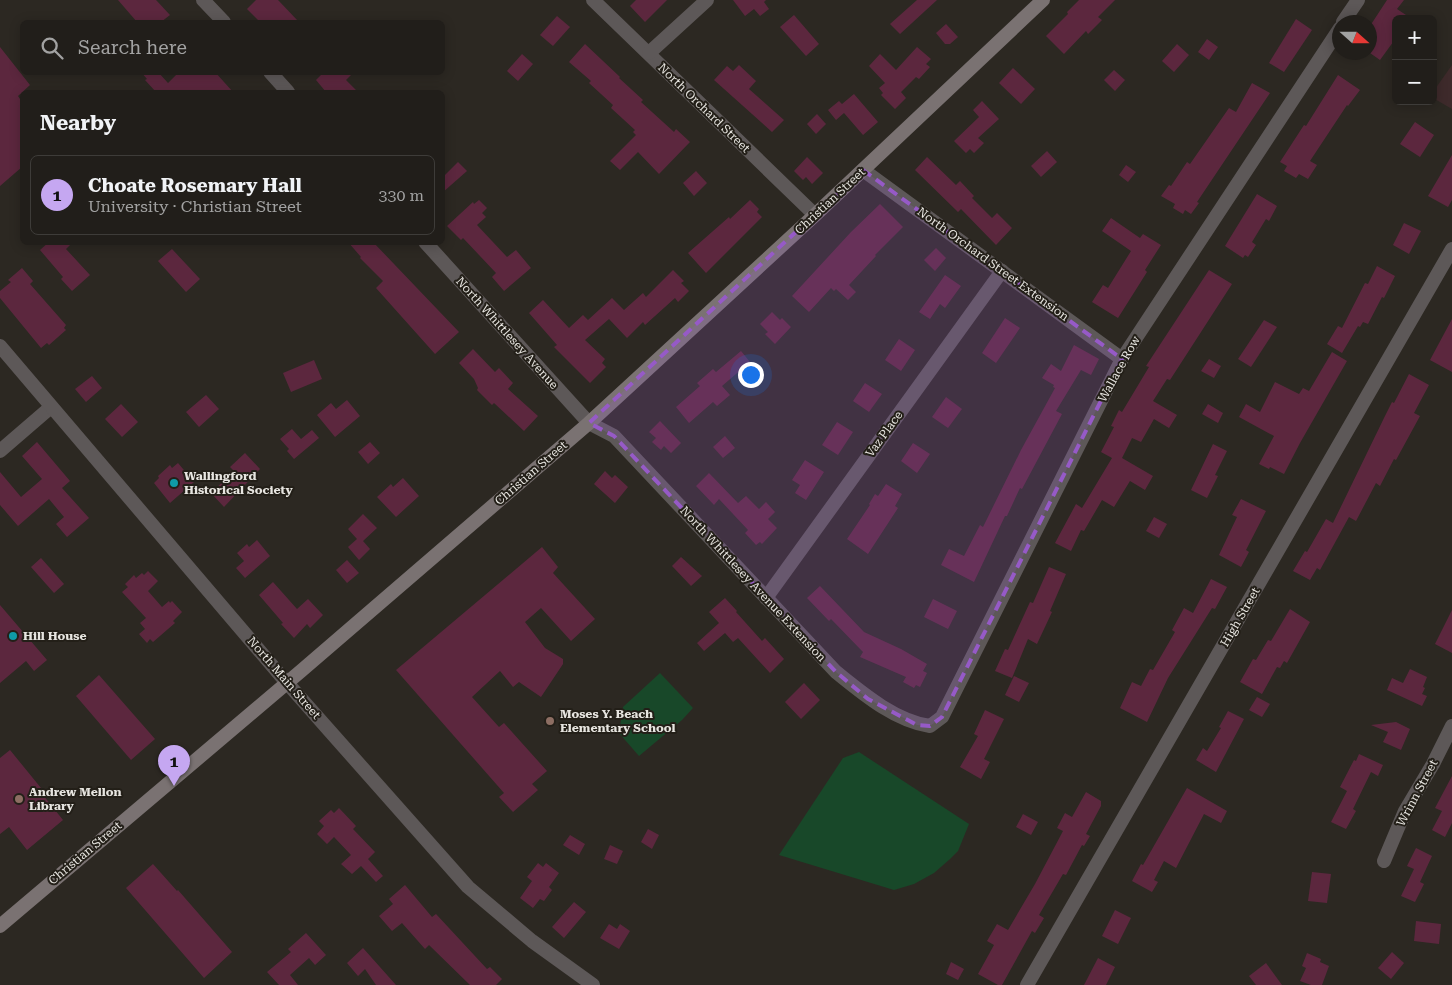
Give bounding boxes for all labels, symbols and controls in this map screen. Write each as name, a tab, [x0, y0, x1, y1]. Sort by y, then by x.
north arrow	[1332, 15, 1377, 60]
map controls	[1392, 15, 1437, 105]
button: +	[1392, 15, 1437, 60]
search box	[20, 20, 445, 75]
icon: search	[38, 34, 66, 62]
text: Search here	[78, 36, 187, 59]
street label: North Orchard Street	[655, 60, 753, 156]
button: −	[1392, 60, 1437, 105]
text: Nearby	[40, 111, 116, 135]
street label: Christian Street	[792, 165, 868, 237]
text: Choate Rosemary Hall	[88, 174, 302, 197]
text: 1	[53, 186, 61, 205]
text: 330 m	[378, 186, 424, 205]
text: University · Christian Street	[88, 197, 302, 216]
street label: North Orchard Street Extension	[915, 204, 1072, 324]
street label: North Whittlesey Avenue	[453, 274, 561, 392]
street label: Wallace Row	[1095, 333, 1143, 405]
your location	[738, 362, 764, 388]
street label: Vaz Place	[863, 408, 906, 460]
street label: Christian Street	[492, 438, 570, 508]
place label: Wallingford Historical Society	[184, 469, 293, 497]
marker: Wallingford Historical Society	[168, 477, 180, 489]
street label: North Whittlesey Avenue Extension	[677, 504, 829, 665]
street label: High Street	[1217, 585, 1263, 649]
place label: Hill House	[23, 629, 87, 643]
marker: Hill House	[7, 630, 19, 642]
street label: North Main Street	[245, 634, 324, 722]
place label: Moses Y. Beach Elementary School	[560, 707, 675, 735]
marker: Moses Y. Beach Elementary School	[544, 715, 556, 727]
pin: 1	[158, 745, 190, 786]
street label: Wrinn Street	[1394, 757, 1441, 829]
place label: Andrew Mellon Library	[29, 785, 121, 813]
marker: Andrew Mellon Library	[13, 793, 25, 805]
street label: Christian Street	[46, 818, 125, 888]

